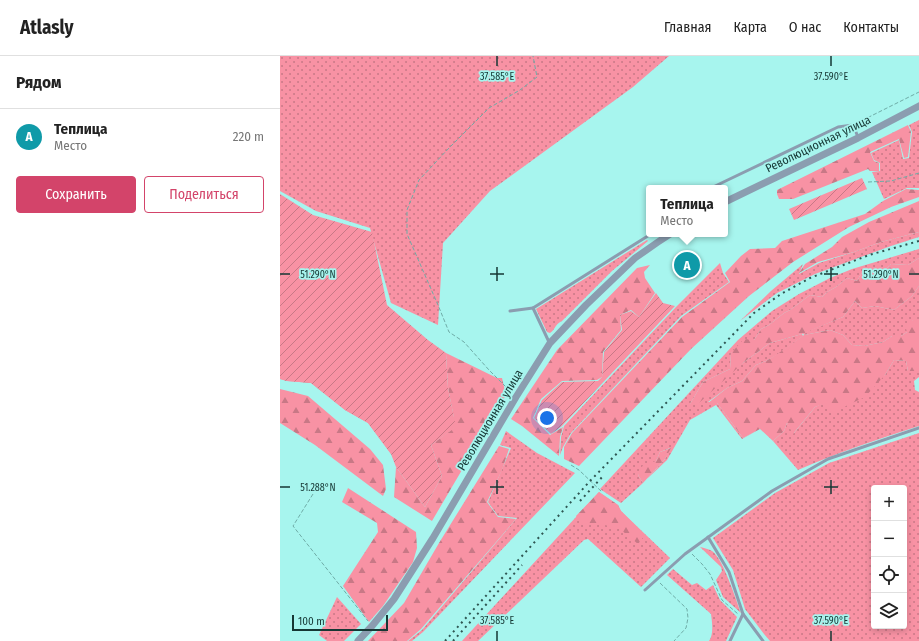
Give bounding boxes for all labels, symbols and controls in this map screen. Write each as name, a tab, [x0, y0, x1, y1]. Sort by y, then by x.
text: Atlasly	[20, 16, 74, 39]
text: Главная	[664, 19, 711, 36]
text: Карта	[733, 19, 767, 36]
text: О нас	[789, 19, 821, 36]
text: Контакты	[843, 19, 899, 36]
text: 37.585°E	[480, 71, 514, 83]
text: 37.590°E	[814, 71, 849, 83]
text: Рядом	[16, 72, 61, 93]
street label: Революционная улица	[763, 112, 873, 176]
text: Теплица	[54, 120, 107, 138]
text: A	[25, 129, 33, 144]
text: 220 m	[233, 129, 264, 144]
text: Место	[54, 138, 87, 153]
button: Сохранить	[16, 176, 136, 213]
button: Поделиться	[144, 176, 264, 213]
popup	[646, 185, 728, 237]
text: Теплица	[660, 195, 714, 213]
text: Место	[660, 213, 693, 228]
pin: A	[674, 250, 700, 280]
text: 51.290°N	[300, 269, 336, 281]
text: 51.290°N	[863, 269, 899, 281]
street label: Революционная улица	[454, 367, 526, 473]
your location	[537, 408, 557, 428]
text: 51.288°N	[300, 482, 336, 494]
map controls	[871, 485, 907, 629]
button: +	[871, 485, 907, 521]
button: −	[871, 521, 907, 557]
button: locate	[871, 557, 907, 593]
button: layers	[871, 593, 907, 629]
scale bar	[292, 613, 388, 632]
text: 100 m	[298, 615, 325, 628]
text: 37.585°E	[480, 615, 514, 627]
text: 37.590°E	[814, 615, 849, 627]

